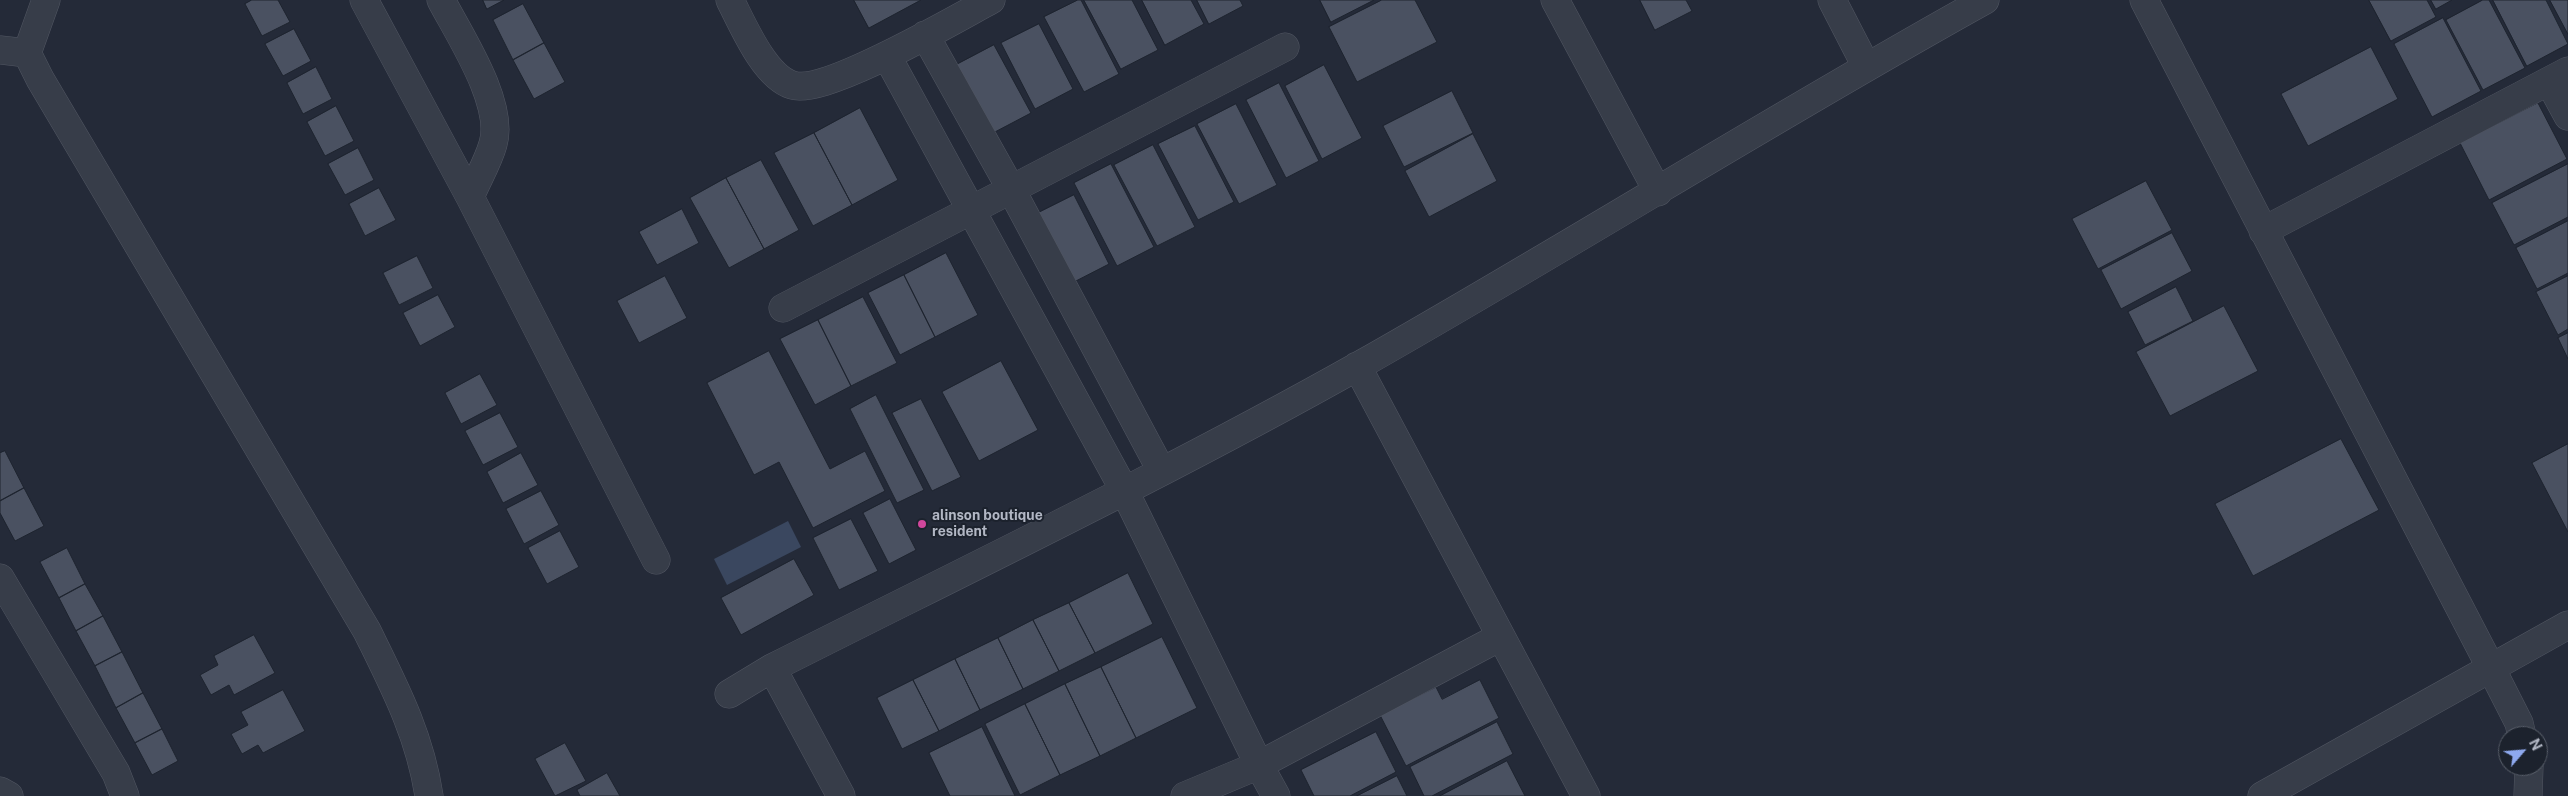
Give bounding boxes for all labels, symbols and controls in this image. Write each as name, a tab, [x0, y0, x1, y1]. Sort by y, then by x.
place label: alinson boutique resident	[932, 508, 1043, 540]
marker: alinson boutique resident	[916, 518, 928, 530]
north arrow	[2498, 726, 2548, 776]
text: N	[2526, 736, 2545, 753]

